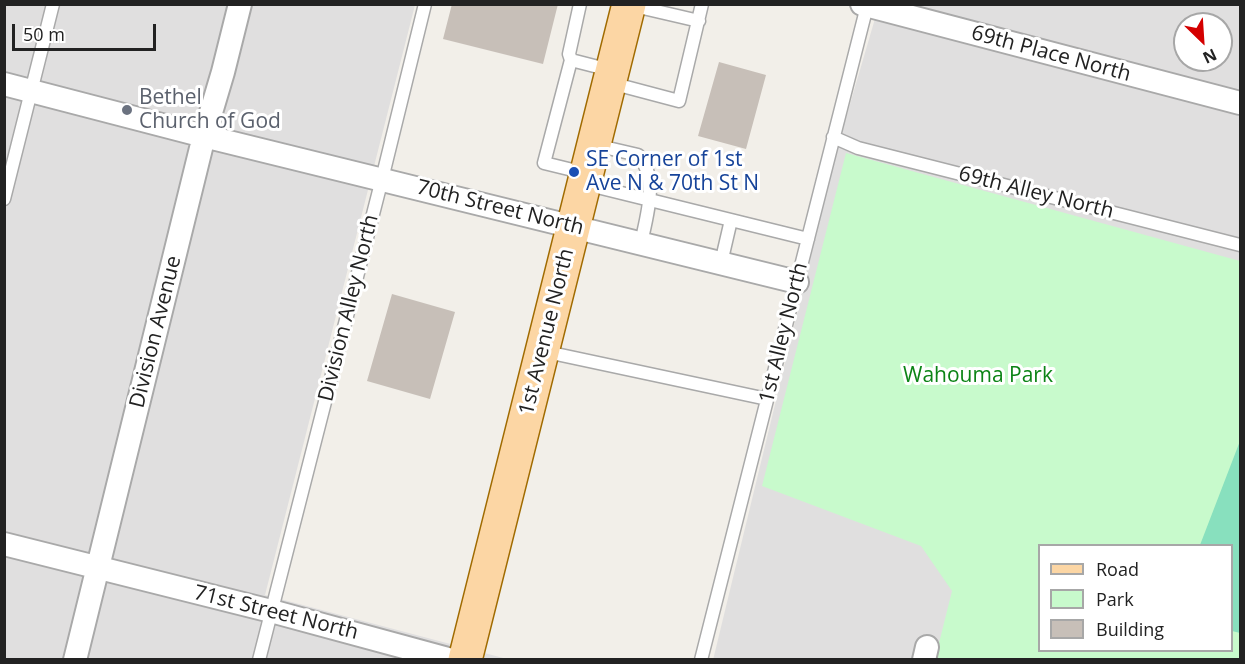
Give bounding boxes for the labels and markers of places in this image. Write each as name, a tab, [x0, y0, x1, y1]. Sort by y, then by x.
place label: Bethel Church of God	[139, 85, 281, 135]
marker: Bethel Church of God	[120, 103, 134, 117]
place label: SE Corner of 1st Ave N & 70th St N	[586, 147, 759, 197]
marker: SE Corner of 1st Ave N & 70th St N	[567, 165, 581, 179]

